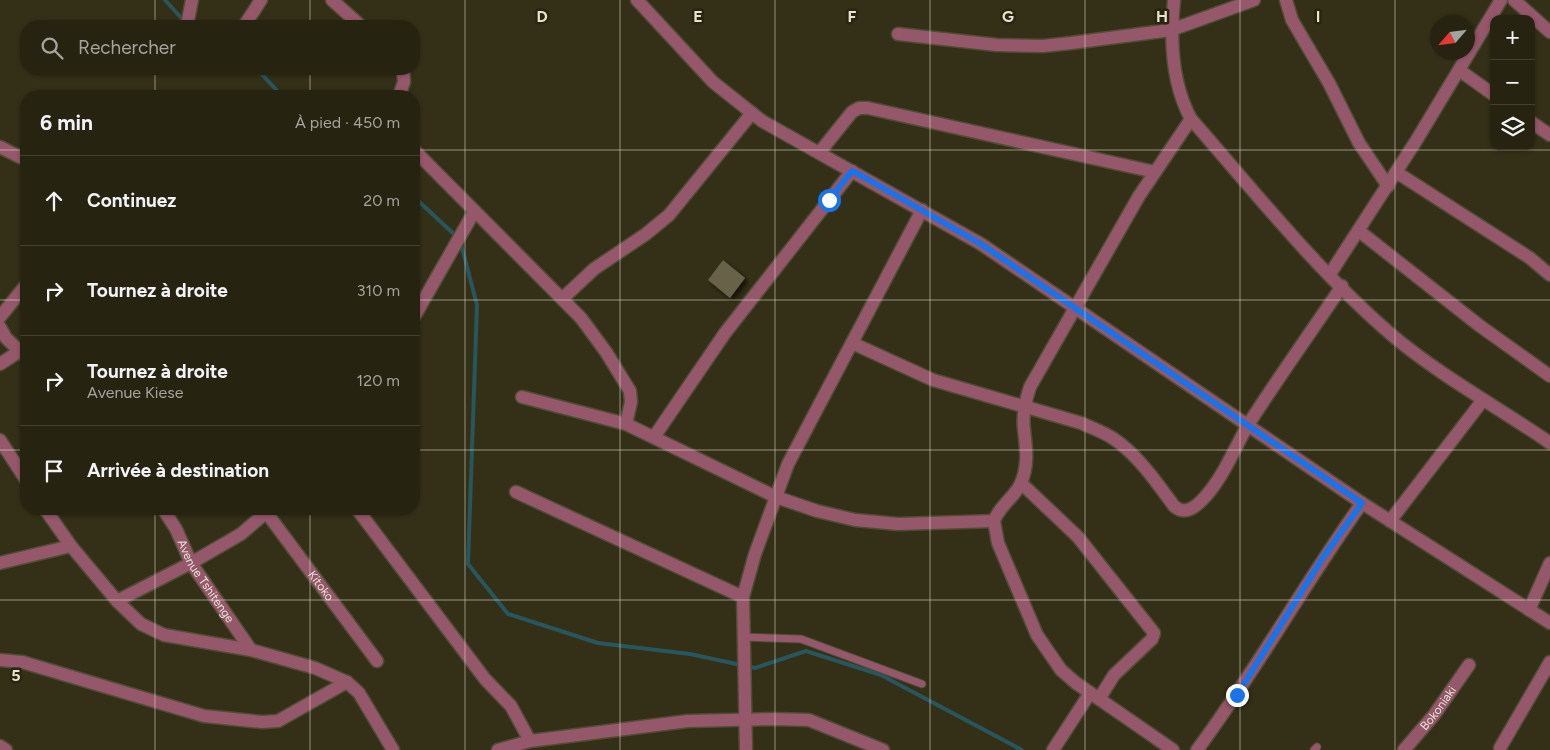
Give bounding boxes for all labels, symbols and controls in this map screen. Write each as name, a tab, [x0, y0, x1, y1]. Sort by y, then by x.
text: D	[536, 7, 548, 26]
text: E	[693, 7, 703, 26]
text: F	[848, 7, 857, 26]
text: G	[1002, 7, 1014, 26]
text: H	[1156, 7, 1168, 26]
text: I	[1316, 7, 1320, 26]
north arrow	[1430, 15, 1475, 60]
map controls	[1490, 15, 1535, 150]
button: +	[1490, 15, 1535, 60]
search box	[20, 20, 420, 75]
icon: search	[38, 34, 66, 62]
text: Rechercher	[78, 36, 176, 59]
button: −	[1490, 60, 1535, 105]
button: layers	[1490, 105, 1535, 150]
text: 6 min	[40, 110, 93, 135]
text: À pied · 450 m	[295, 113, 400, 132]
icon: ahead	[40, 187, 68, 215]
text: Continuez	[87, 189, 176, 212]
route start	[818, 189, 841, 212]
text: 20 m	[363, 191, 400, 210]
icon: right	[40, 277, 68, 305]
text: Tournez à droite	[87, 279, 228, 302]
text: 310 m	[357, 281, 400, 300]
text: Tournez à droite	[87, 360, 228, 383]
icon: right	[40, 367, 68, 395]
text: 120 m	[357, 371, 400, 390]
text: Avenue Kiese	[87, 383, 183, 402]
icon: arrive	[40, 457, 68, 485]
text: Arrivée à destination	[87, 459, 269, 482]
street label: Avenue Tshitenge	[174, 537, 237, 626]
street label: Kitoko	[305, 568, 337, 604]
text: 5	[11, 666, 21, 685]
route end	[1226, 684, 1249, 707]
street label: Bokoniaki	[1417, 684, 1459, 733]

